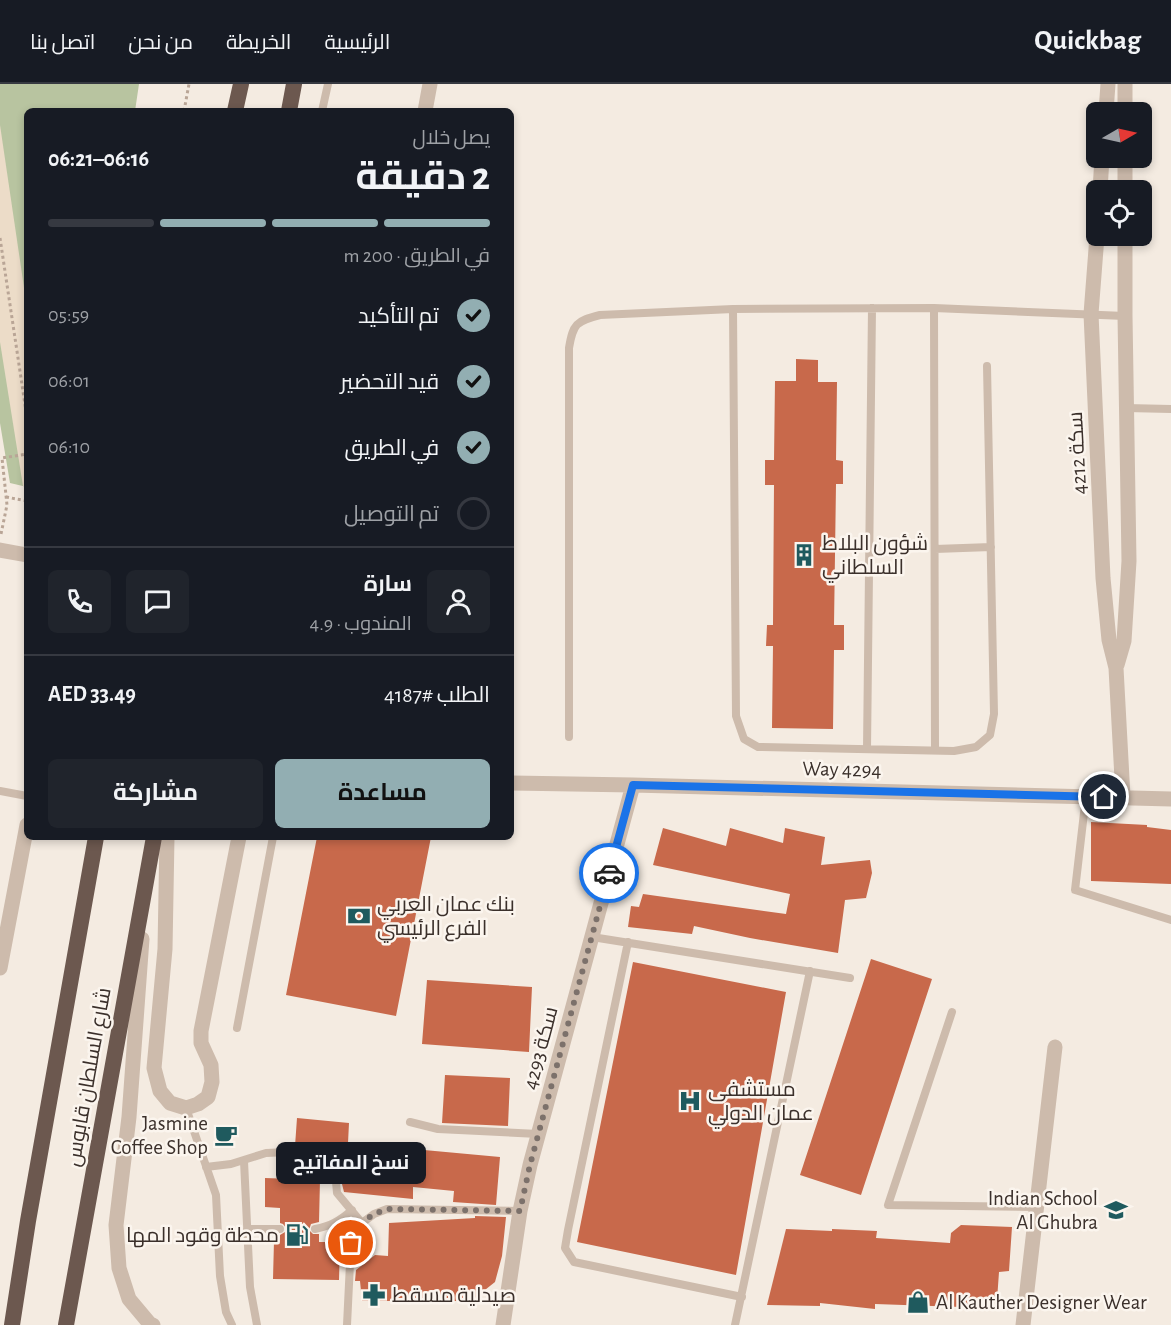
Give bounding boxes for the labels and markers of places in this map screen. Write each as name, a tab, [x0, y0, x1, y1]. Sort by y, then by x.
place label: شؤون البلاط السلطاني	[822, 533, 928, 583]
building icon: شؤون البلاط السلطاني	[791, 542, 817, 568]
pin	[1078, 771, 1129, 822]
place label: بنك عمان العربي الفرع الرئيسي	[377, 894, 515, 943]
bank icon: بنك عمان العربي الفرع الرئيسي	[346, 903, 372, 929]
place label: مستشفى عمان الدولي	[708, 1079, 814, 1129]
hospital icon: مستشفى عمان الدولي	[677, 1088, 703, 1114]
place label: Jasmine Coffee Shop	[111, 1113, 208, 1158]
cafe icon: Jasmine Coffee Shop	[213, 1122, 239, 1148]
callout: نسخ المفاتيح	[276, 1141, 426, 1183]
place label: Indian School Al Ghubra	[988, 1188, 1098, 1233]
school or university icon: Indian School Al Ghubra	[1103, 1197, 1129, 1223]
pin	[325, 1217, 376, 1268]
fuel station icon: محطة وقود المها	[284, 1222, 310, 1248]
place label: محطة وقود المها	[126, 1225, 279, 1248]
pharmacy icon: صيدلية مسقط	[361, 1282, 387, 1308]
place label: صيدلية مسقط	[392, 1285, 516, 1306]
shop icon: Al Kauther Designer Wear	[905, 1289, 931, 1315]
place label: Al Kauther Designer Wear	[936, 1292, 1147, 1313]

